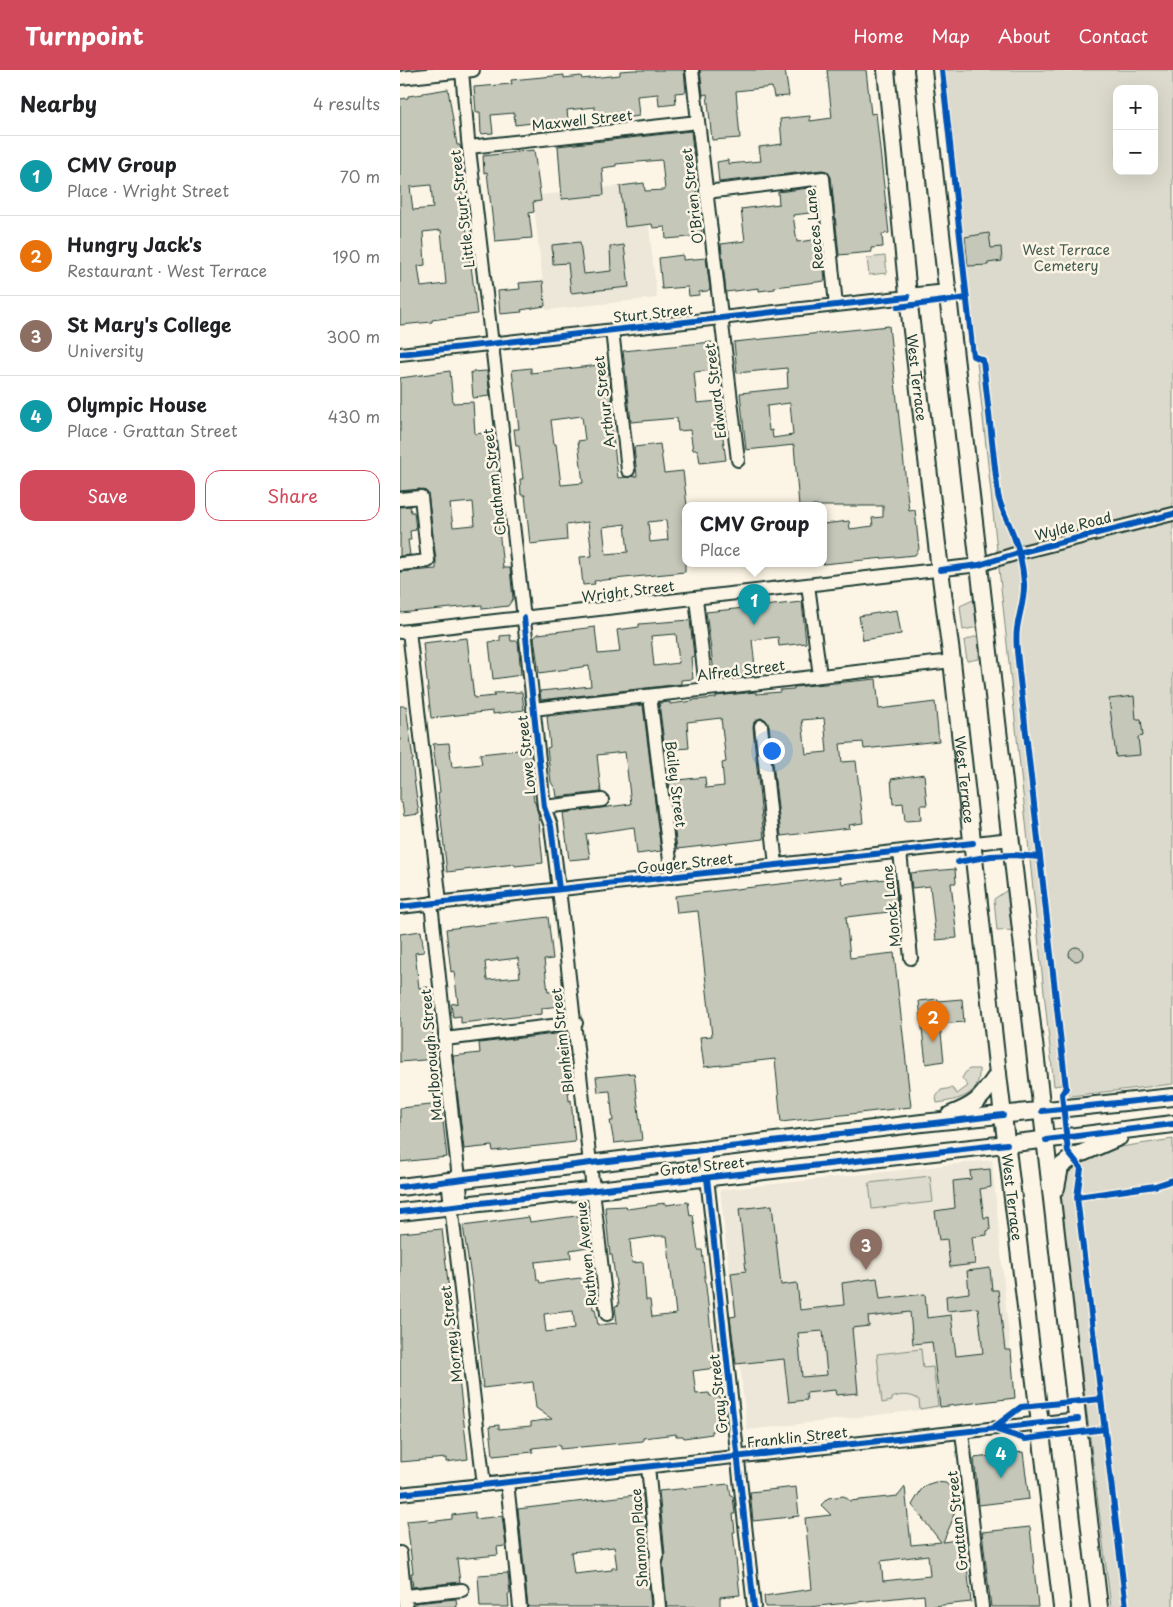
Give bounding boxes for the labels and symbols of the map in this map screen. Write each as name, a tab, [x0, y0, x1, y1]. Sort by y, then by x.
street label: Maxwell Street	[531, 104, 634, 136]
street label: O'Brien Street	[676, 147, 708, 245]
street label: Little Sturt Street	[444, 149, 480, 269]
street label: Reeces Lane	[799, 187, 829, 271]
park label: West Terrace Cemetery	[1022, 239, 1110, 276]
street label: Sturt Street	[612, 298, 694, 328]
street label: West Terrace	[902, 333, 933, 422]
street label: Edward Street	[699, 342, 731, 440]
street label: Arthur Street	[588, 354, 620, 449]
street label: Chatham Street	[477, 427, 511, 537]
street label: Wylde Road	[1032, 506, 1114, 546]
street label: Wright Street	[580, 575, 676, 607]
pin: 1	[738, 584, 770, 625]
street label: Alfred Street	[696, 654, 786, 686]
street label: Lowe Street	[511, 714, 541, 796]
street label: West Terrace	[950, 735, 980, 824]
your location	[759, 738, 785, 764]
street label: Bailey Street	[660, 740, 692, 829]
street label: Gouger Street	[636, 847, 734, 878]
street label: Monck Lane	[876, 864, 906, 948]
street label: Blenheim Street	[545, 987, 579, 1095]
street label: Marlborough Street	[415, 988, 447, 1122]
pin: 2	[917, 1001, 949, 1042]
street label: Grote Street	[659, 1151, 746, 1181]
street label: West Terrace	[997, 1152, 1028, 1242]
street label: Ruthven Avenue	[570, 1200, 602, 1308]
pin: 3	[850, 1229, 882, 1270]
street label: Morney Street	[435, 1284, 467, 1384]
street label: Gray Street	[703, 1353, 733, 1435]
street label: Franklin Street	[746, 1421, 849, 1453]
pin: 4	[985, 1437, 1017, 1478]
street label: Grattan Street	[941, 1470, 973, 1572]
street label: Shannon Place	[625, 1488, 653, 1588]

